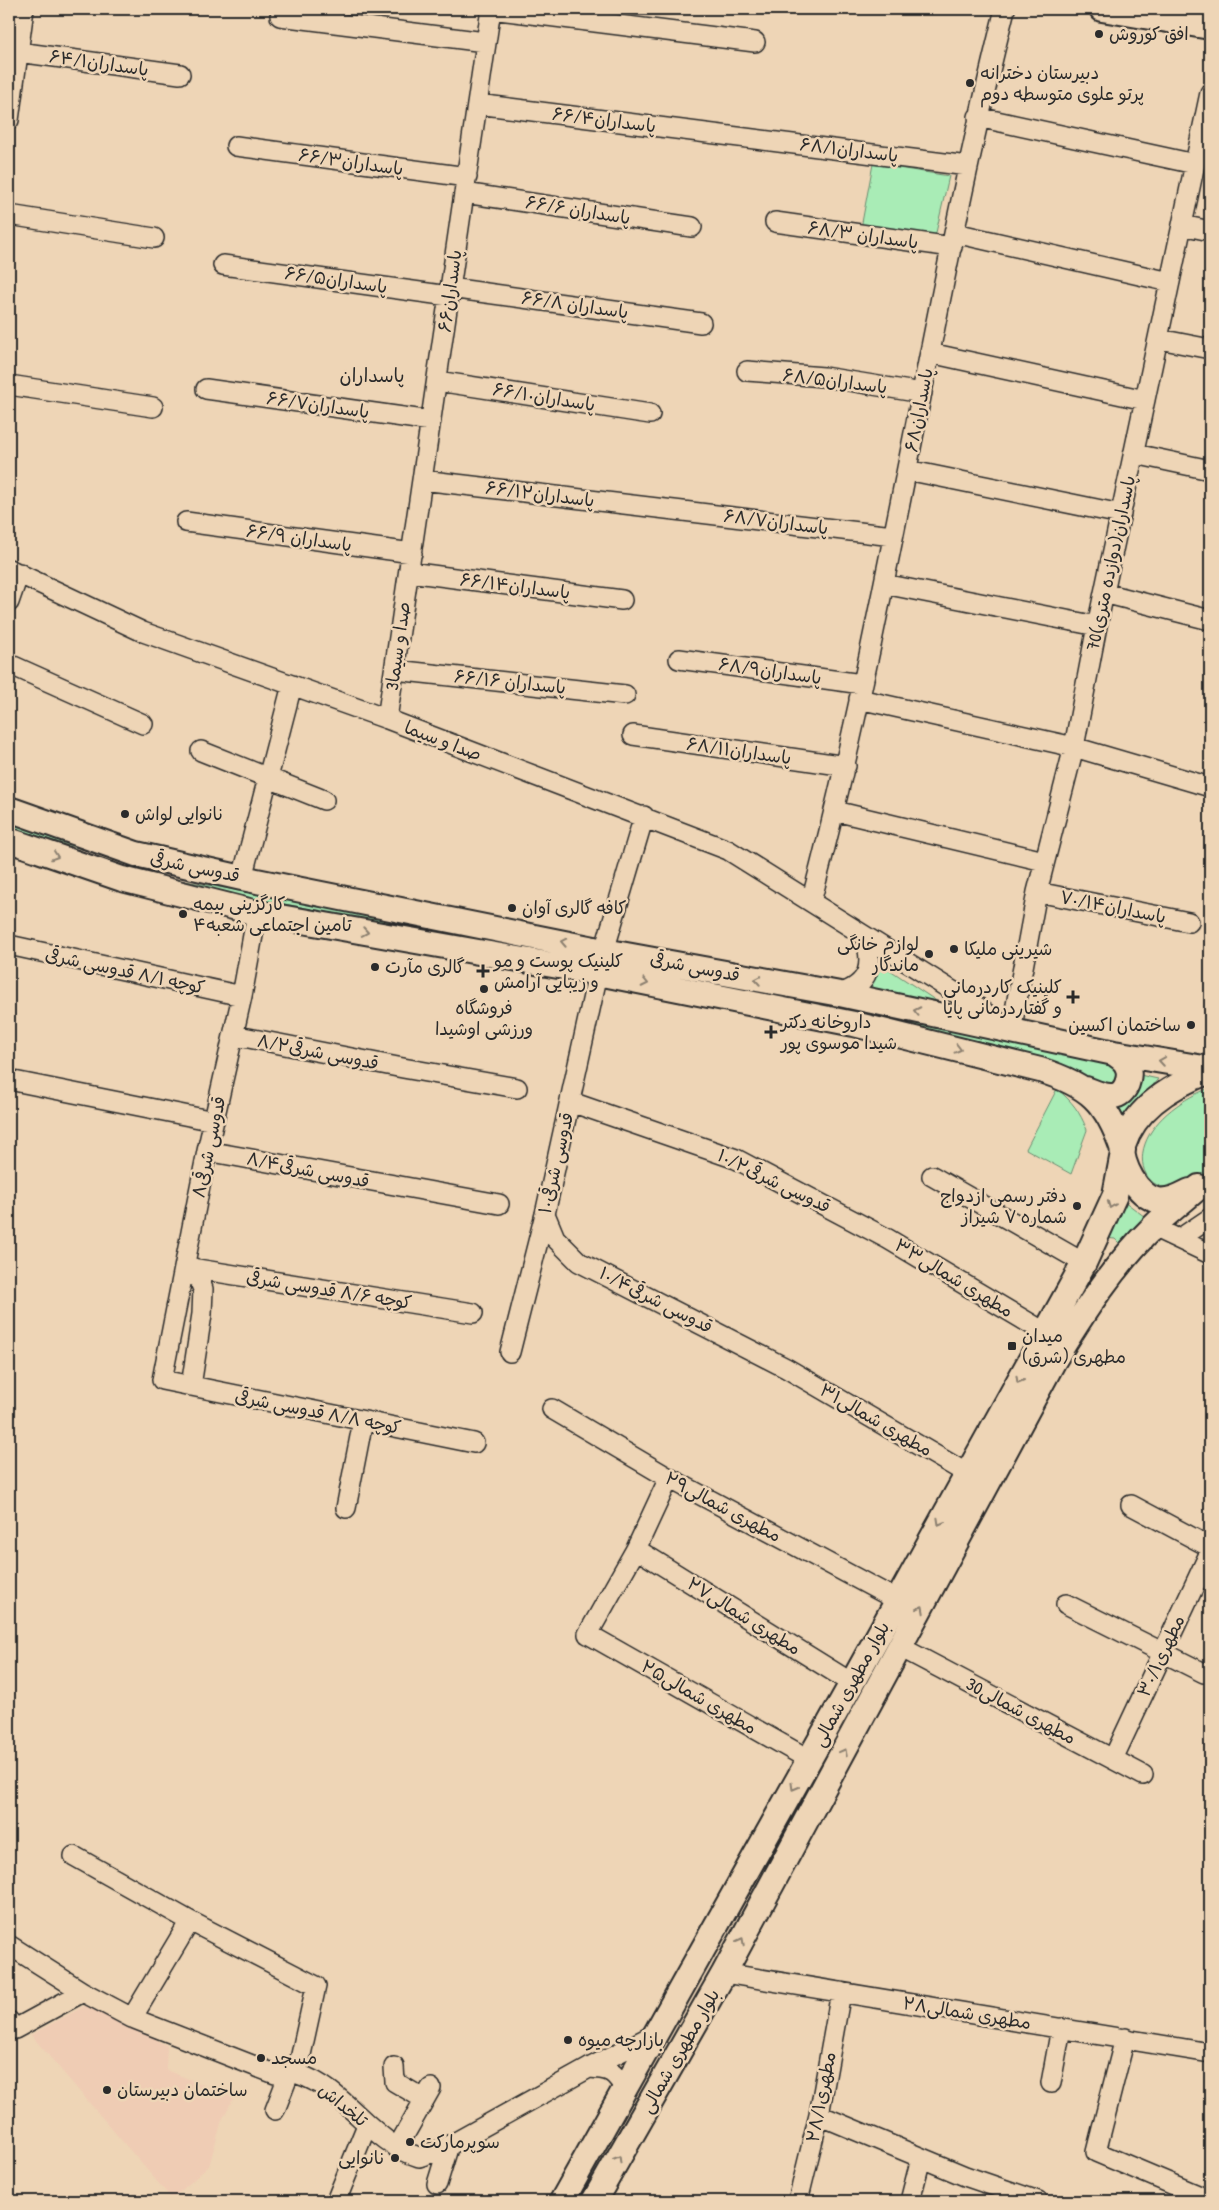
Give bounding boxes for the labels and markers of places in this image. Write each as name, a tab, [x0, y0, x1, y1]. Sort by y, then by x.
place label: افق کوروش	[1109, 21, 1189, 46]
marker: افق کوروش	[1093, 28, 1105, 40]
place label: دبیرستان دخترانه پرتو علوی متوسطه دوم	[980, 60, 1144, 108]
marker: دبیرستان دخترانه پرتو علوی متوسطه دوم	[964, 77, 976, 89]
place label: نانوایی لواش	[135, 801, 224, 826]
marker: نانوایی لواش	[119, 808, 131, 820]
place label: کارگزینی بیمه تامین اجتماعی شعبه۴	[193, 891, 353, 937]
place label: کافه گالری آوان	[522, 895, 627, 920]
marker: کافه گالری آوان	[506, 902, 518, 914]
marker: کارگزینی بیمه تامین اجتماعی شعبه۴	[177, 908, 189, 920]
place label: لوازم خانگی ماندگار	[837, 931, 919, 977]
place label: شیرینى ملیکا	[964, 936, 1052, 961]
marker: شیرینى ملیکا	[948, 943, 960, 955]
place label: کلینیک پوست و مو و زیبایی آرامش	[492, 948, 624, 994]
marker: لوازم خانگی ماندگار	[923, 948, 935, 960]
place label: گالری مآرت	[385, 954, 465, 979]
marker: گالری مآرت	[369, 961, 381, 973]
marker: کلینیک پوست و مو و زیبایی آرامش	[476, 964, 490, 978]
place label: کلینیک کاردرمانی و گفتاردرمانی پایا	[943, 974, 1062, 1020]
marker: فروشگاه ورزشی اوشیدا	[478, 983, 490, 995]
marker: کلینیک کاردرمانی و گفتاردرمانی پایا	[1066, 990, 1080, 1004]
place label: فروشگاه ورزشی اوشیدا	[435, 995, 533, 1041]
place label: داروخانه دکتر شیدا موسوی پور	[779, 1009, 897, 1055]
place label: ساختمان اکسین	[1068, 1012, 1181, 1037]
marker: ساختمان اکسین	[1185, 1019, 1197, 1031]
marker: داروخانه دکتر شیدا موسوی پور	[765, 1026, 777, 1038]
place label: دفتر رسمی ازدواج شماره ۷ شیراز	[940, 1183, 1067, 1229]
marker: دفتر رسمی ازدواج شماره ۷ شیراز	[1071, 1200, 1083, 1212]
place label: میدان مطهری (شرق)	[1022, 1323, 1126, 1369]
marker: میدان مطهری (شرق)	[1006, 1340, 1018, 1352]
place label: بازارچه میوه	[578, 2027, 664, 2052]
marker: بازارچه میوه	[562, 2034, 574, 2046]
place label: مسجد	[271, 2045, 317, 2070]
marker: مسجد	[255, 2052, 267, 2064]
place label: ساختمان دبیرستان	[117, 2077, 248, 2102]
marker: ساختمان دبیرستان	[101, 2084, 113, 2096]
place label: سوپرمارکت	[420, 2129, 500, 2154]
marker: سوپرمارکت	[404, 2136, 416, 2148]
place label: نانوایی	[338, 2145, 385, 2170]
marker: نانوایی	[389, 2152, 401, 2164]

